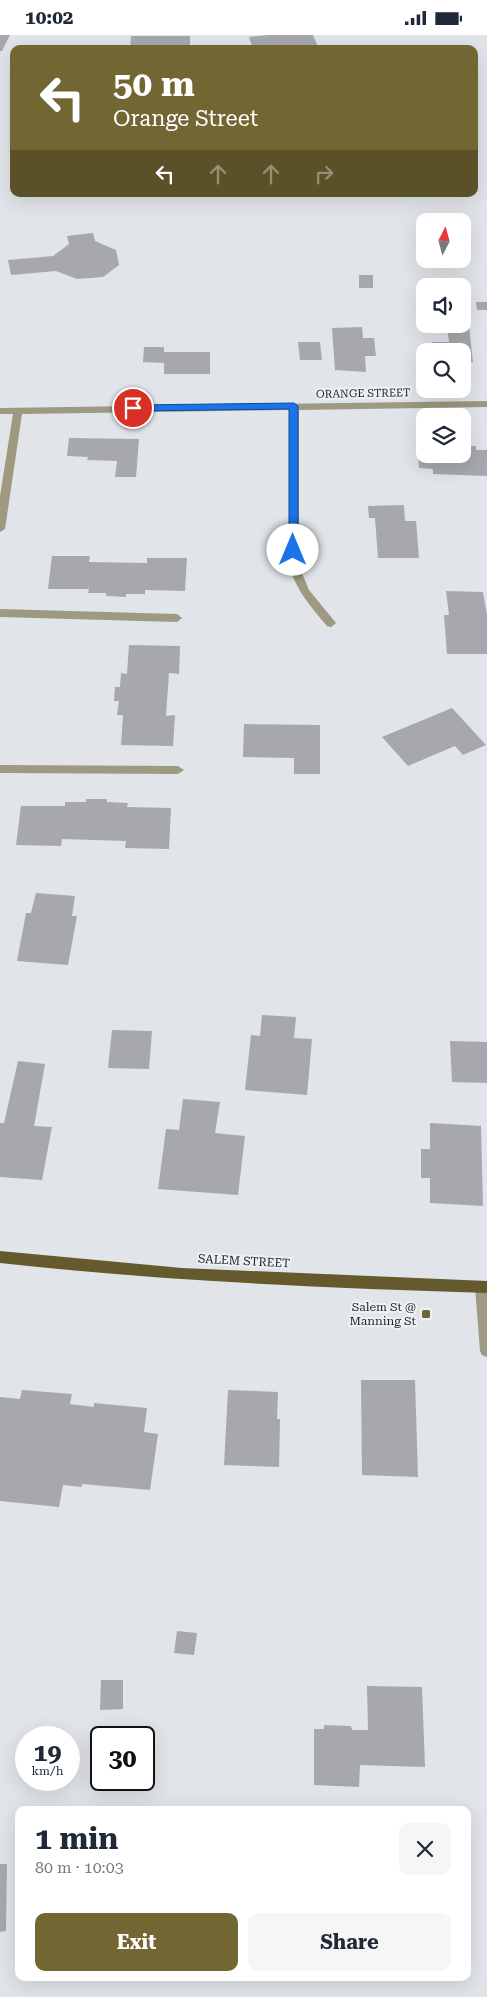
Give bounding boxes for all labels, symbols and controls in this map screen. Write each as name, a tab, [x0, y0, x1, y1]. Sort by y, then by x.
text: 10:02	[25, 6, 74, 29]
text: 50 m	[113, 64, 195, 105]
icon: left	[30, 65, 95, 130]
text: Orange Street	[113, 106, 258, 131]
icon: left	[151, 160, 179, 188]
icon: ahead	[204, 160, 232, 188]
icon: ahead	[257, 160, 285, 188]
icon: right	[310, 160, 338, 188]
north arrow	[416, 213, 471, 267]
map controls	[416, 213, 471, 463]
button: sound	[416, 278, 471, 333]
button: search	[416, 343, 471, 398]
street label: ORANGE STREET	[316, 386, 410, 401]
pin	[112, 387, 154, 429]
icon: arrive	[119, 394, 147, 422]
button: layers	[416, 408, 471, 463]
position arrow	[266, 523, 318, 575]
street label: SALEM STREET	[198, 1252, 290, 1270]
place label: Salem St @ Manning St	[349, 1300, 417, 1328]
marker: Salem St @ Manning St	[420, 1308, 432, 1320]
speed limit sign: 30	[90, 1726, 155, 1791]
text: 19	[33, 1738, 62, 1767]
text: km/h	[31, 1764, 64, 1778]
text: 1 min	[35, 1821, 118, 1856]
button: close	[399, 1823, 451, 1875]
text: 80 m · 10:03	[35, 1858, 124, 1877]
button: Exit	[35, 1913, 238, 1971]
button: Share	[248, 1913, 451, 1971]

